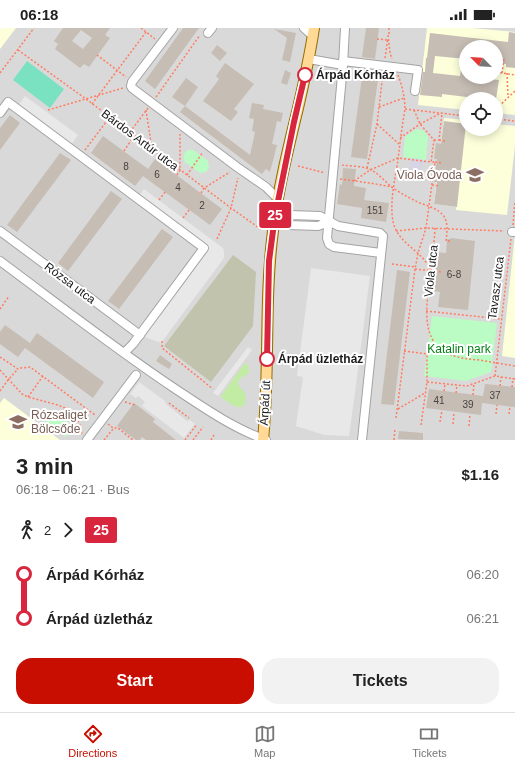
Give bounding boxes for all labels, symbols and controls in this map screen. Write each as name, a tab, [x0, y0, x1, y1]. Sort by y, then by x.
text: 06:18	[20, 6, 58, 23]
north arrow	[459, 40, 503, 84]
map controls	[459, 40, 503, 136]
marker: Árpád Kórház	[297, 67, 313, 83]
place label: Árpád Kórház	[316, 67, 395, 82]
button: locate	[459, 92, 503, 136]
street label: Bárdos Artúr utca	[99, 107, 181, 174]
house number: 8	[123, 161, 129, 172]
school or university icon: Viola Óvoda	[465, 165, 485, 185]
place label: Viola Óvoda	[397, 167, 462, 182]
house number: 6	[154, 169, 160, 180]
house number: 4	[175, 182, 181, 193]
house number: 2	[199, 200, 205, 211]
line badge: 25	[257, 202, 293, 228]
house number: 151	[367, 205, 384, 216]
text: 25	[267, 207, 283, 223]
street label: Viola utca	[421, 244, 441, 298]
street label: Tavasz utca	[485, 255, 507, 320]
street label: Rózsa utca	[42, 259, 98, 307]
house number: 6-8	[447, 269, 462, 280]
park label: Katalin park	[427, 342, 492, 356]
marker: Árpád üzletház	[259, 351, 275, 367]
place label: Árpád üzletház	[278, 351, 363, 366]
street label: Árpád út	[256, 379, 273, 426]
house number: 37	[489, 390, 501, 401]
house number: 41	[433, 395, 445, 406]
house number: 39	[462, 399, 474, 410]
place label: Rózsaliget Bölcsőde	[31, 408, 88, 436]
school or university icon: Rózsaliget Bölcsőde	[8, 412, 28, 432]
text: 3 min	[16, 454, 73, 479]
text: $1.16	[461, 466, 499, 483]
text: 06:18 – 06:21 · Bus	[16, 482, 129, 497]
icon: walk	[16, 519, 38, 541]
icon: forward	[57, 519, 79, 541]
text: 25	[93, 522, 109, 538]
text: 2	[44, 523, 51, 538]
text: Árpád Kórház	[46, 566, 144, 583]
text: 06:20	[466, 567, 499, 582]
text: Árpád üzletház	[46, 610, 153, 627]
text: 06:21	[466, 611, 499, 626]
button: Start	[16, 658, 254, 704]
button: Tickets	[262, 658, 499, 704]
tab: Directions	[68, 723, 117, 759]
tab: Map	[254, 723, 276, 759]
tab: Tickets	[412, 723, 447, 759]

